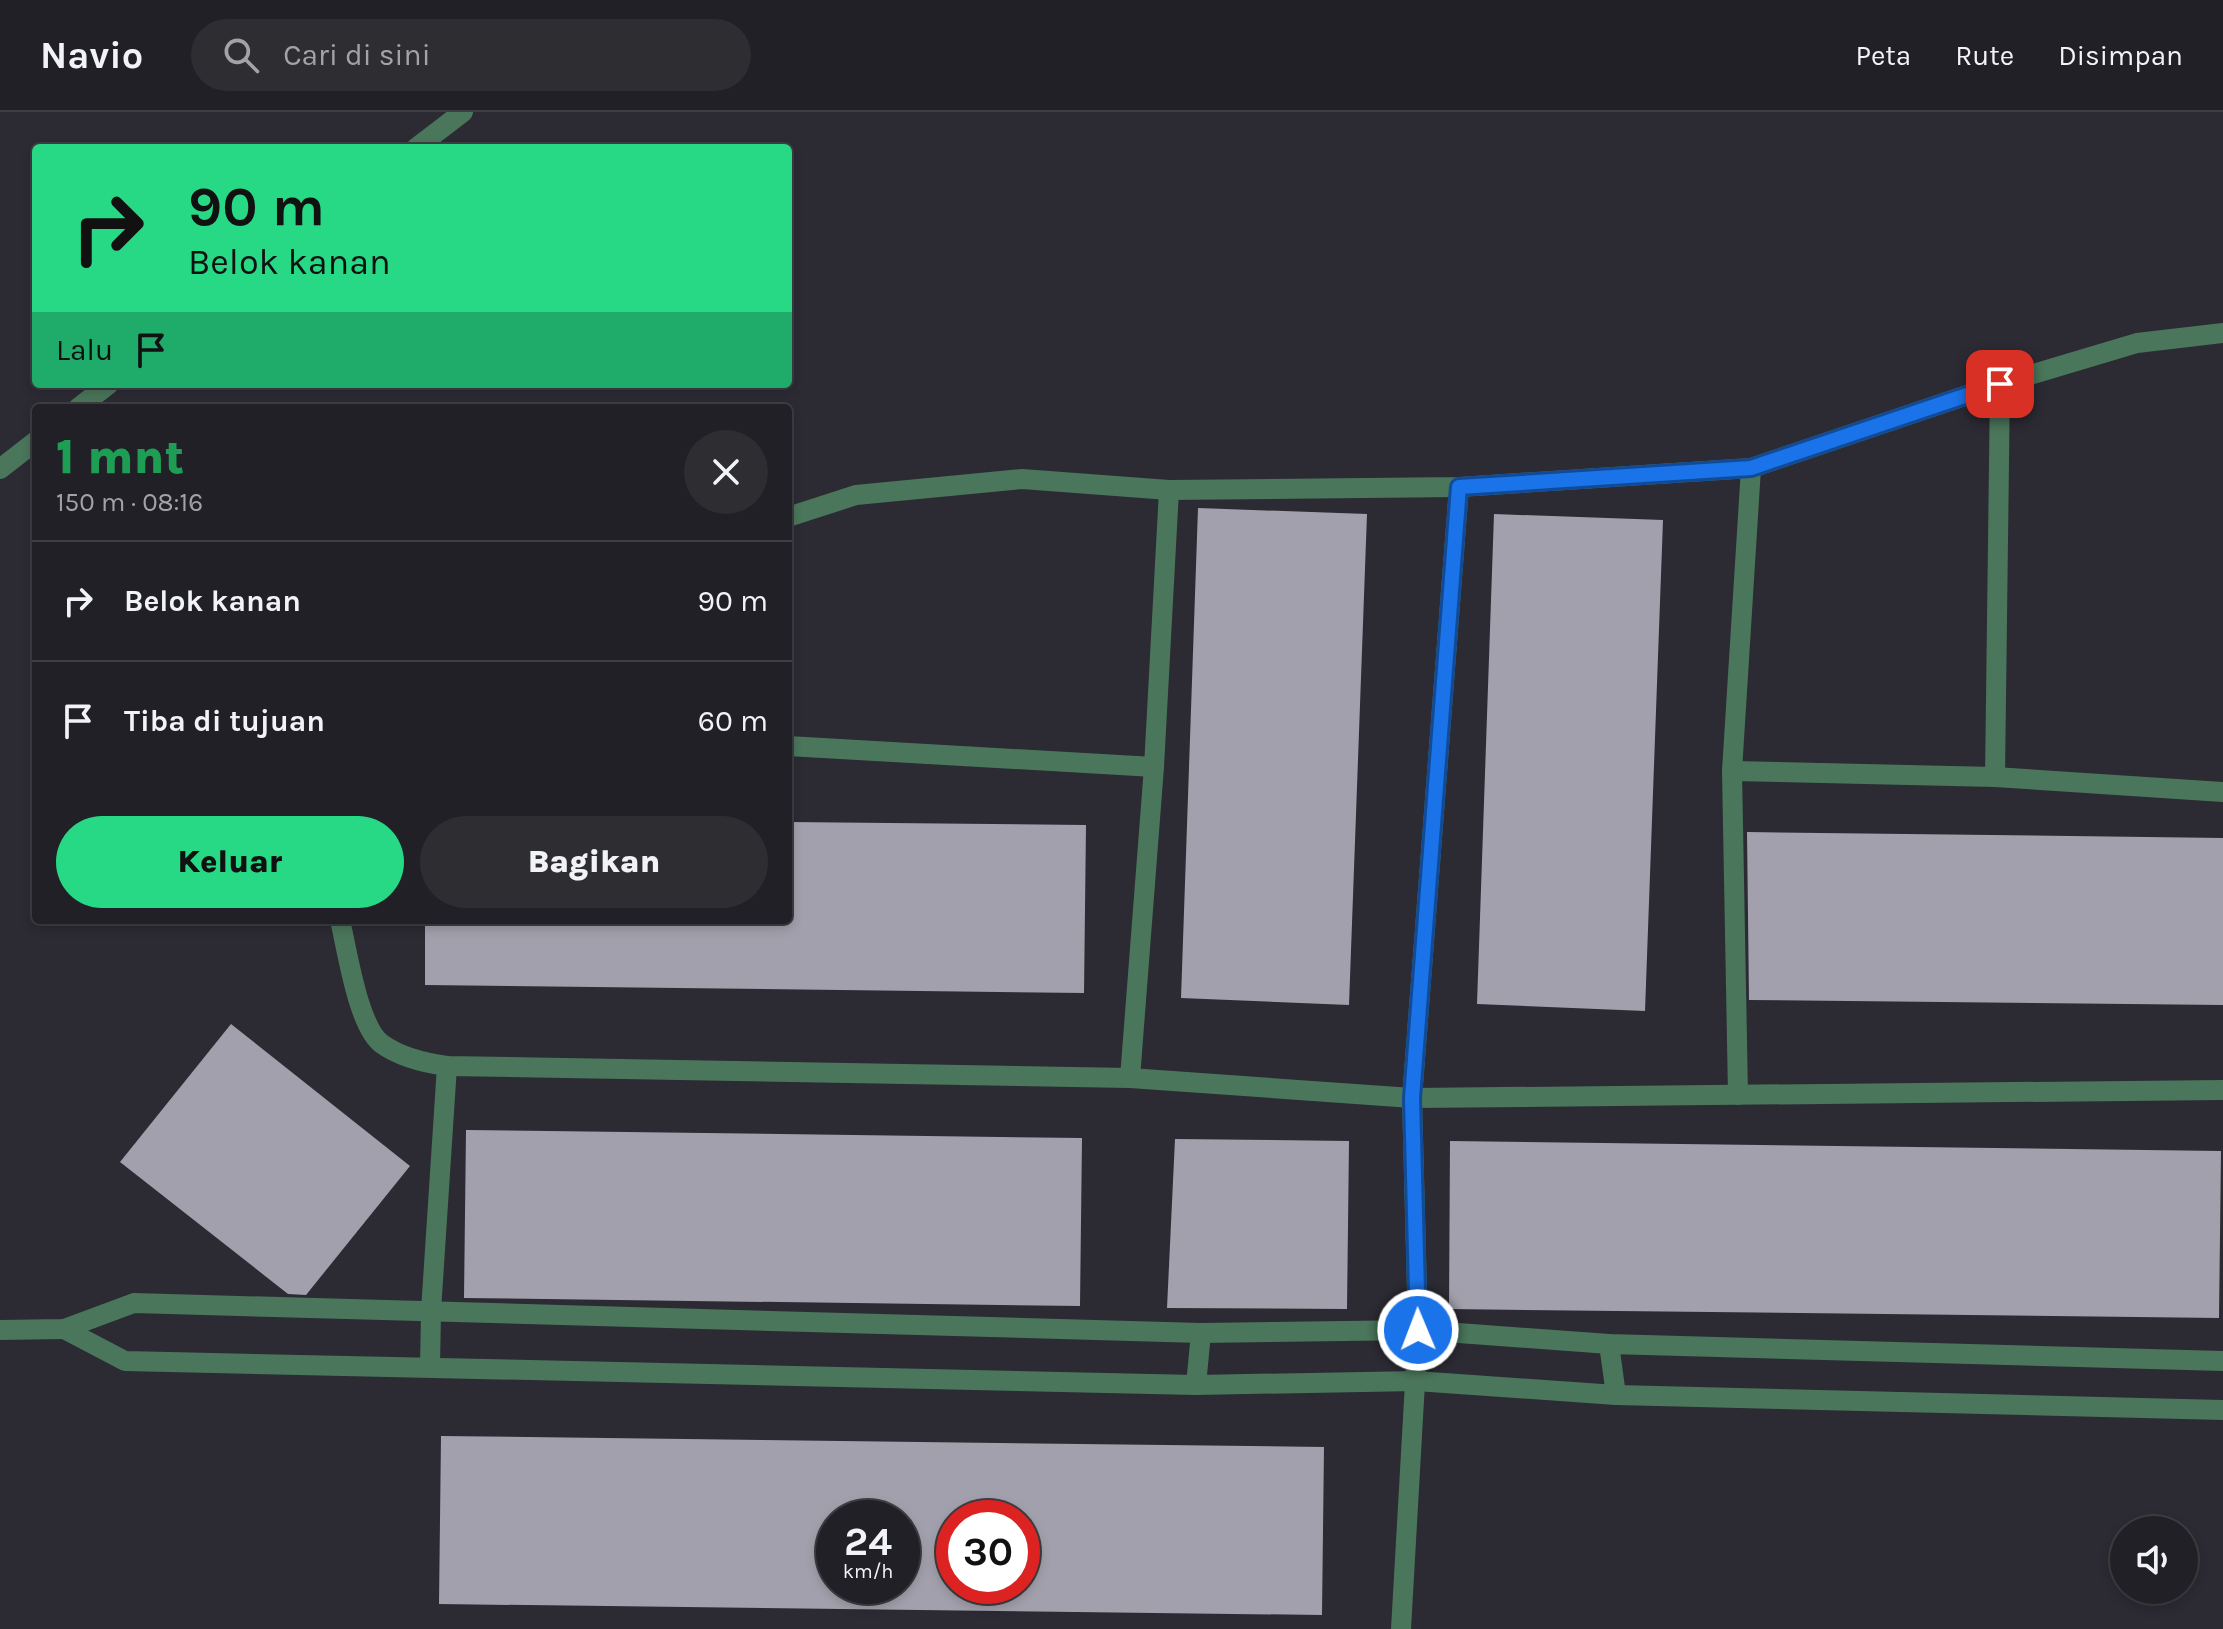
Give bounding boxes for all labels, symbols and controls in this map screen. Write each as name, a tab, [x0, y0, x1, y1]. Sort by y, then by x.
search box	[191, 19, 751, 91]
text: Navio	[40, 33, 143, 78]
icon: search	[219, 33, 263, 77]
text: Cari di sini	[283, 37, 431, 73]
text: Peta	[1855, 39, 1911, 72]
text: Rute	[1955, 39, 2014, 72]
text: Disimpan	[2058, 39, 2183, 72]
text: 90 m	[188, 174, 325, 239]
icon: right	[56, 176, 160, 280]
text: Belok kanan	[188, 241, 391, 283]
icon: arrive	[129, 328, 173, 372]
text: Lalu	[56, 332, 113, 368]
pin	[1966, 350, 2034, 418]
icon: arrive	[1978, 362, 2022, 406]
text: 1 mnt	[56, 429, 184, 485]
button: close	[684, 430, 768, 514]
text: 150 m · 08:16	[56, 487, 203, 518]
icon: right	[56, 579, 100, 623]
text: Belok kanan	[124, 583, 301, 619]
text: 90 m	[698, 583, 768, 619]
icon: arrive	[56, 699, 100, 743]
text: Tiba di tujuan	[124, 703, 325, 739]
text: 60 m	[698, 703, 768, 739]
button: Keluar	[56, 816, 404, 908]
button: Bagikan	[420, 816, 768, 908]
position arrow	[1376, 1288, 1460, 1372]
speed limit sign: 30	[936, 1500, 1040, 1604]
map controls	[2110, 1516, 2198, 1604]
button: sound	[2110, 1516, 2198, 1604]
text: 24	[844, 1518, 892, 1565]
text: km/h	[843, 1560, 893, 1583]

